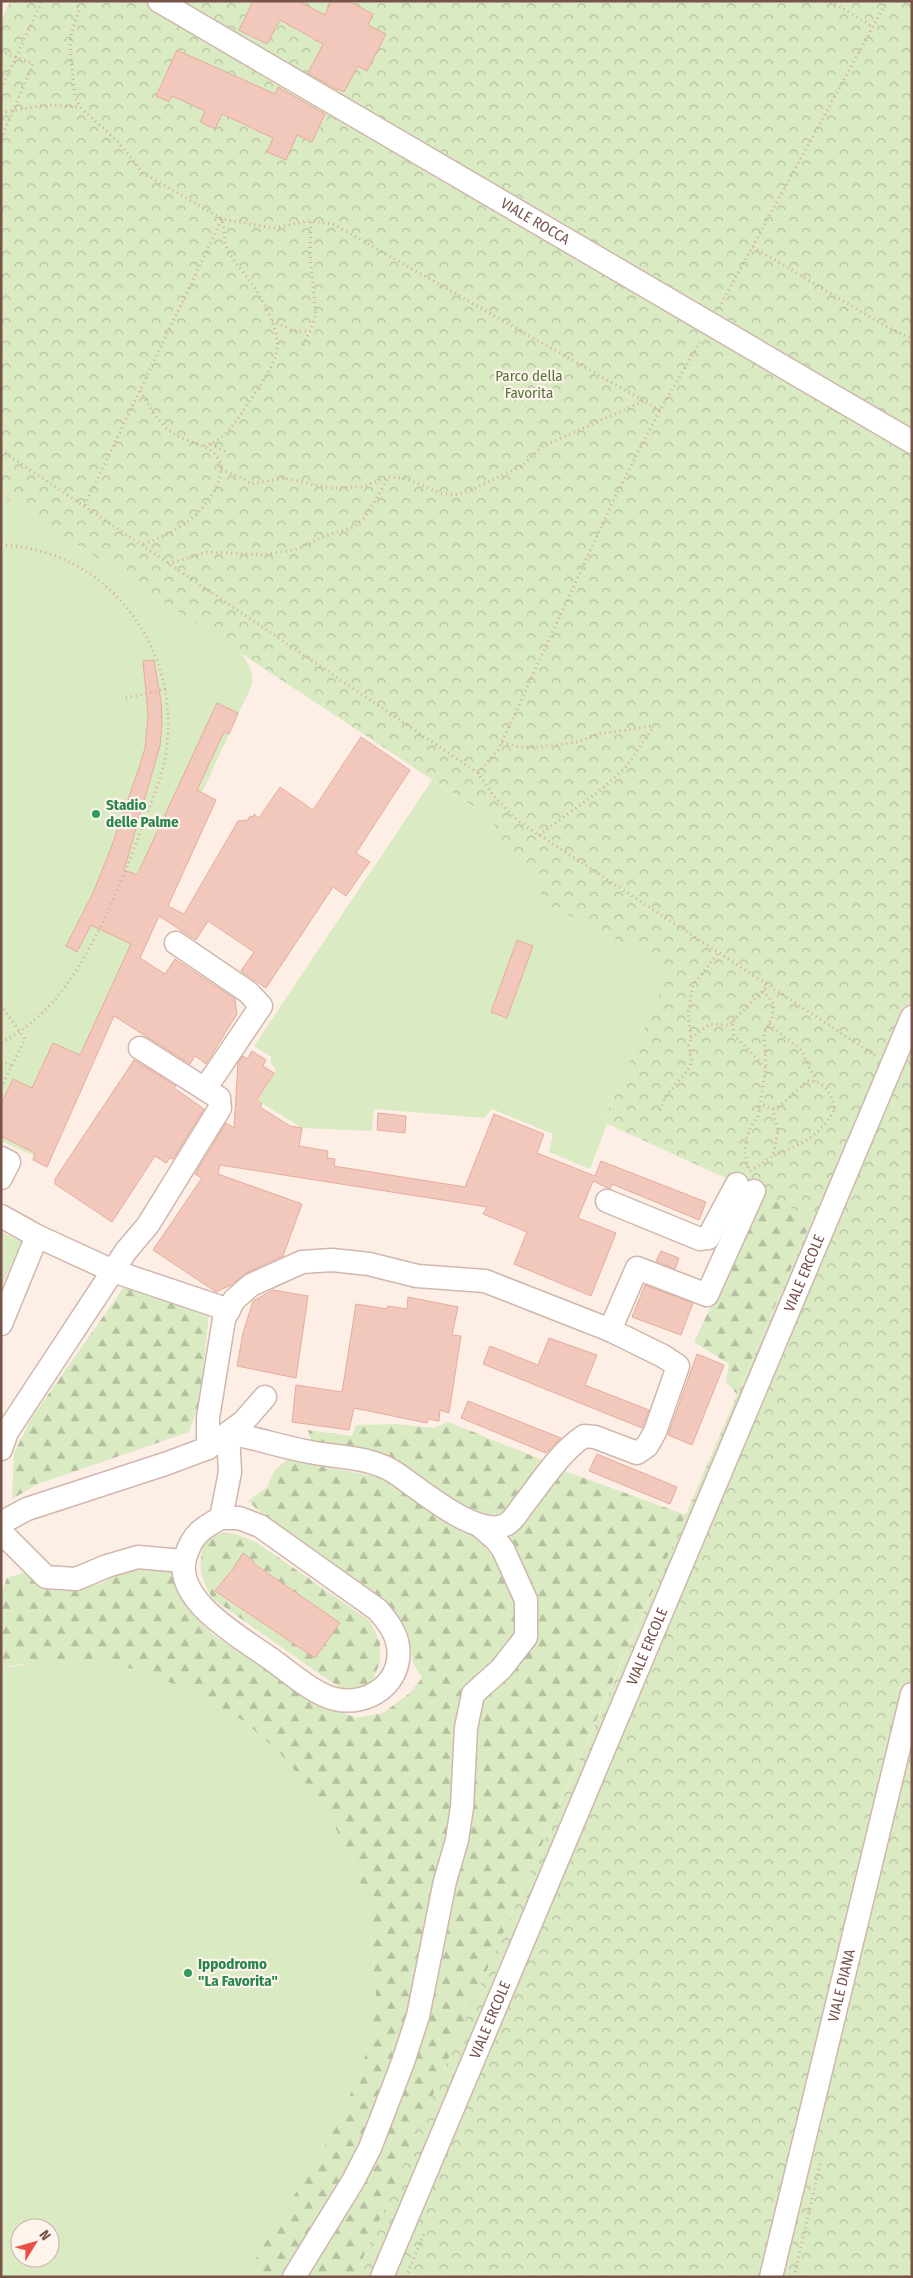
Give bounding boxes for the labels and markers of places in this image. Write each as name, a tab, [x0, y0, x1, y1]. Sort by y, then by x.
place label: Stadio delle Palme	[106, 796, 179, 831]
marker: Stadio delle Palme	[90, 808, 102, 820]
place label: Ippodromo "La Favorita"	[198, 1955, 278, 1990]
marker: Ippodromo "La Favorita"	[182, 1967, 194, 1979]

